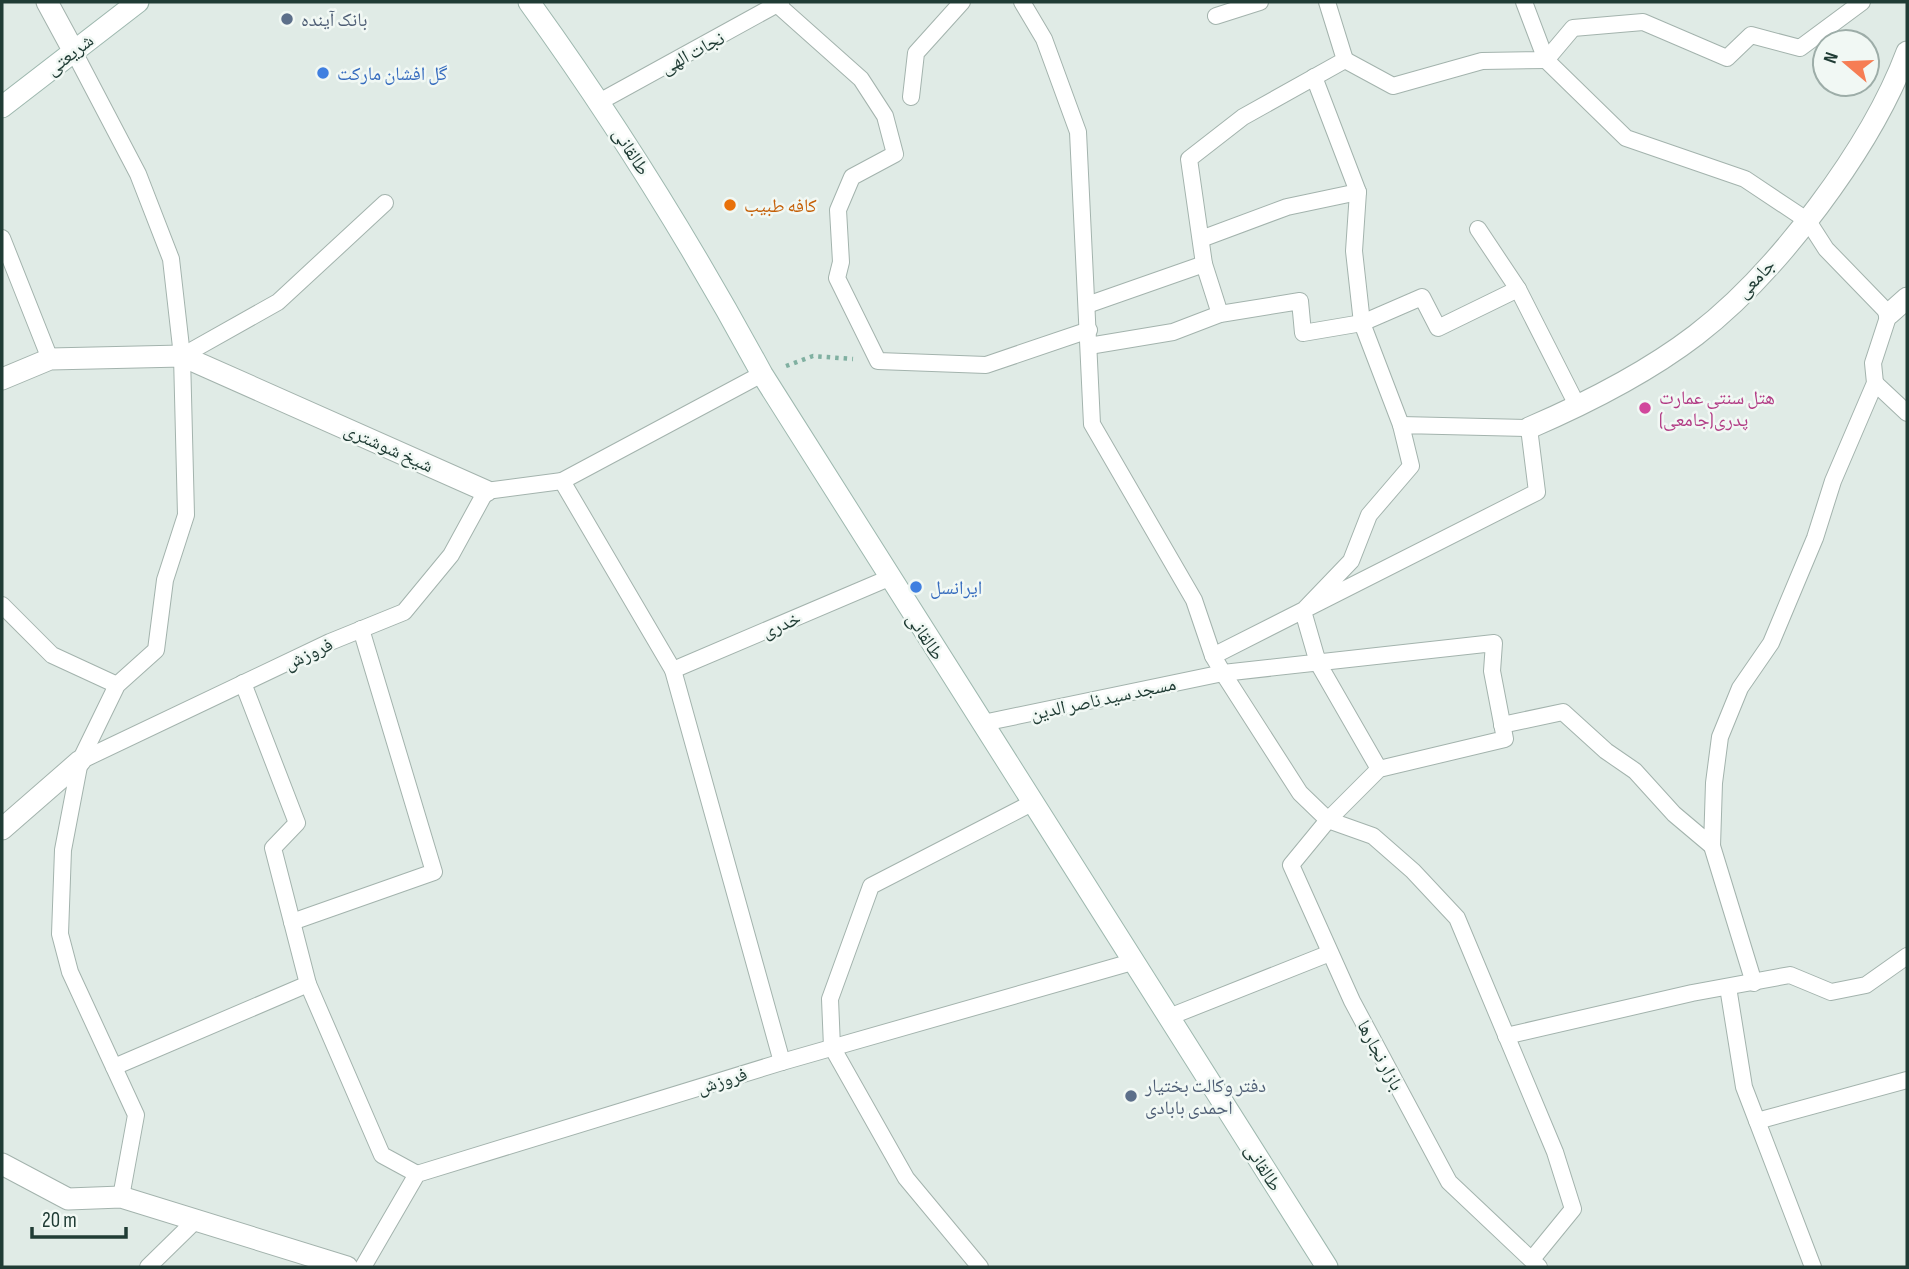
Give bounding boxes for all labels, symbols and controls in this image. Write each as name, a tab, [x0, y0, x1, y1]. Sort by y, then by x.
place label: بانک آینده	[301, 9, 367, 32]
marker: بانک آینده	[279, 11, 295, 27]
street label: نجات الهی	[657, 27, 729, 80]
north arrow	[1811, 28, 1881, 98]
street label: شریعتی	[41, 29, 98, 81]
text: N	[1819, 49, 1844, 66]
place label: گل افشان مارکت	[337, 63, 448, 86]
marker: گل افشان مارکت	[315, 65, 331, 81]
street label: طالقانی	[607, 124, 654, 180]
place label: کافه طبیب	[744, 195, 817, 218]
marker: کافه طبیب	[722, 197, 738, 213]
street label: جامعی	[1732, 254, 1780, 304]
place label: هتل سنتی عمارت پدری(جامعی)	[1659, 387, 1775, 432]
marker: هتل سنتی عمارت پدری(جامعی)	[1637, 400, 1653, 416]
street label: شیخ شوشتری	[340, 419, 437, 478]
place label: ایرانسل	[930, 577, 982, 600]
marker: ایرانسل	[908, 579, 924, 595]
street label: خدری	[759, 607, 805, 644]
street label: طالقانی	[901, 609, 949, 665]
street label: فروزش	[281, 633, 337, 676]
street label: مسجد سید ناصر الدین	[1028, 673, 1178, 726]
street label: بازار نجارها	[1352, 1016, 1408, 1095]
street label: فروزش	[695, 1063, 750, 1100]
place label: دفتر وکالت بختیار احمدی بابادی	[1144, 1075, 1266, 1120]
marker: دفتر وکالت بختیار احمدی بابادی	[1123, 1088, 1139, 1104]
street label: طالقانی	[1239, 1140, 1286, 1196]
scale bar	[32, 1196, 126, 1240]
text: 20 m	[42, 1208, 77, 1233]

